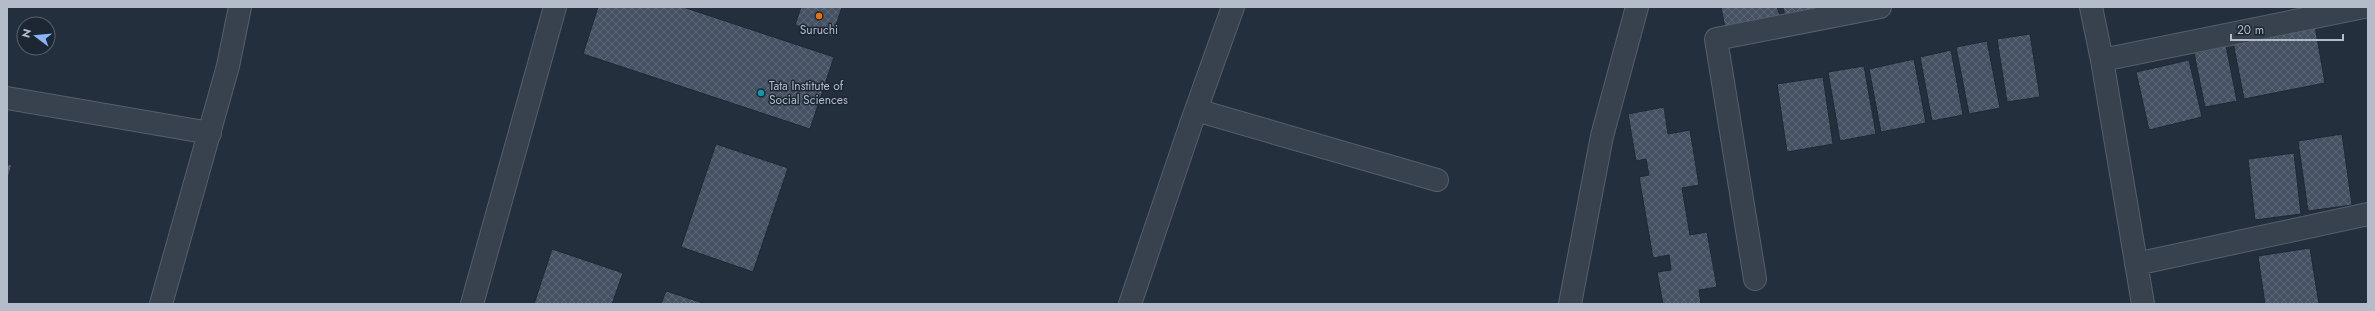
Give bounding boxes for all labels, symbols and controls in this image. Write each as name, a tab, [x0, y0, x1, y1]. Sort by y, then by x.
marker: Suruchi	[814, 11, 824, 21]
north arrow	[16, 16, 56, 56]
scale bar	[2231, 16, 2343, 42]
place label: Suruchi	[800, 21, 838, 39]
text: 20 m	[2237, 21, 2264, 39]
text: N	[17, 27, 35, 40]
place label: Tata Institute of Social Sciences	[769, 77, 848, 109]
marker: Tata Institute of Social Sciences	[756, 88, 766, 98]

